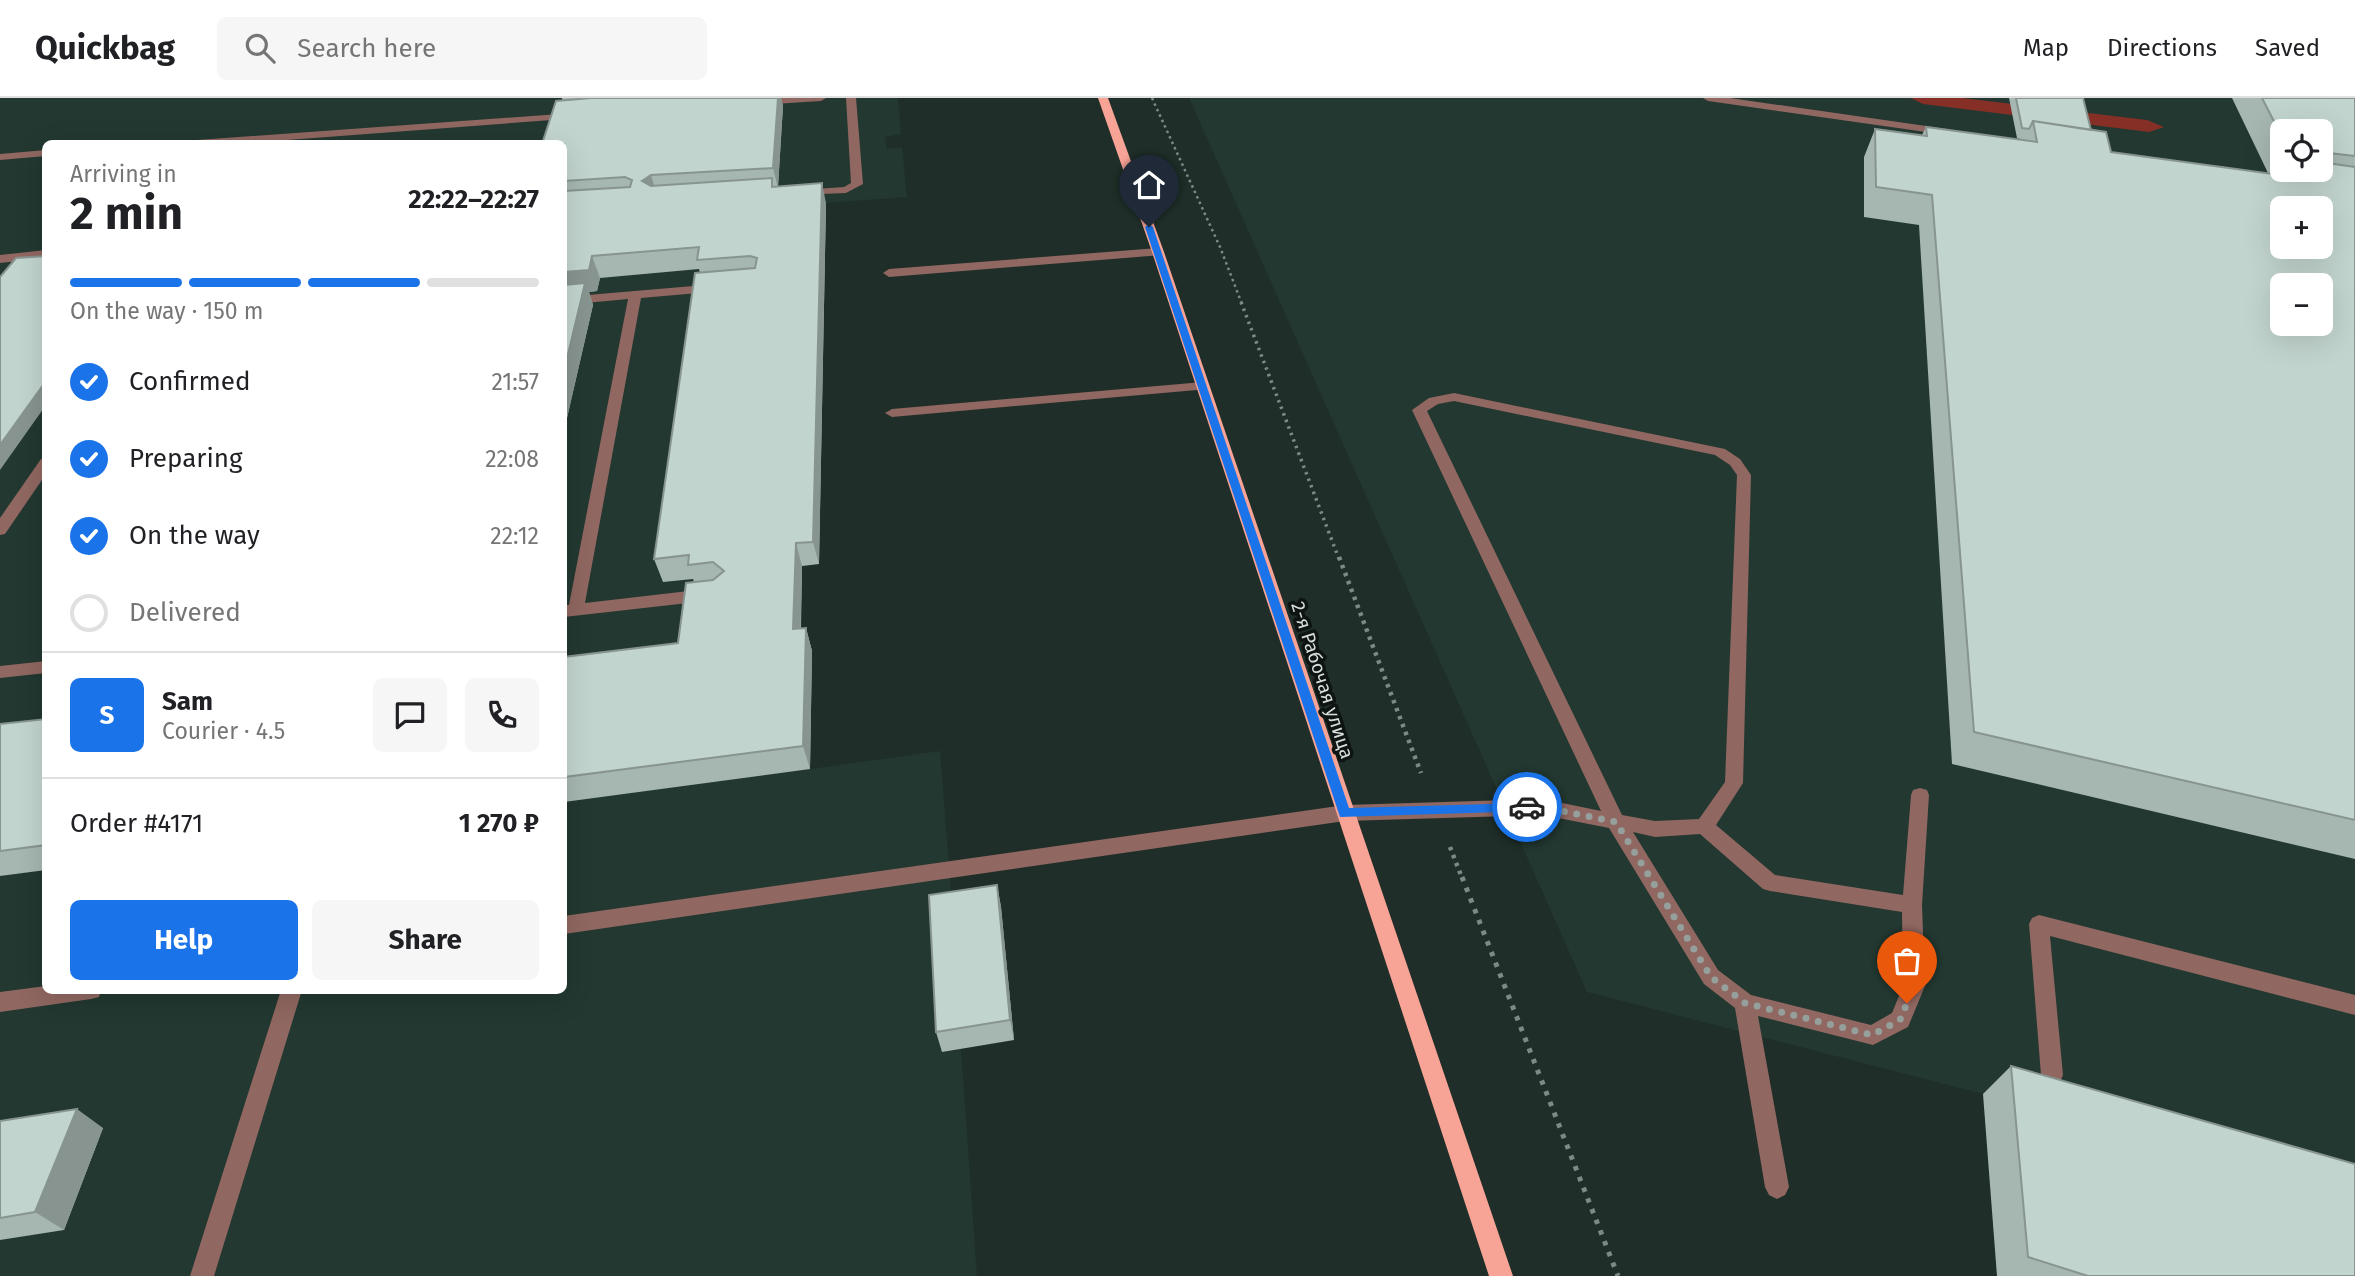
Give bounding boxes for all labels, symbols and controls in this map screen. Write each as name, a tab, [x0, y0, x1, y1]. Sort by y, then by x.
search box	[217, 17, 707, 80]
text: Quickbag	[35, 28, 175, 68]
icon: search	[241, 29, 279, 67]
text: Search here	[297, 33, 436, 64]
text: Map	[2023, 34, 2069, 62]
text: Directions	[2107, 34, 2217, 62]
text: Saved	[2255, 34, 2320, 62]
map controls	[2270, 119, 2333, 336]
button: locate	[2270, 119, 2333, 182]
pin	[1119, 155, 1179, 227]
text: Arriving in	[70, 160, 177, 188]
icon: home	[1130, 166, 1168, 204]
text: 22:22–22:27	[408, 184, 539, 215]
text: 2 min	[70, 186, 183, 241]
button: +	[2270, 196, 2333, 259]
button: −	[2270, 273, 2333, 336]
text: On the way · 150 m	[70, 297, 263, 325]
icon: check	[70, 363, 108, 401]
text: Confirmed	[129, 366, 250, 397]
text: 21:57	[491, 368, 539, 396]
icon: check	[70, 440, 108, 478]
text: Preparing	[129, 443, 242, 474]
text: 22:08	[485, 445, 539, 473]
icon: check	[70, 517, 108, 555]
text: On the way	[129, 520, 260, 551]
text: 22:12	[490, 522, 539, 550]
text: Delivered	[129, 597, 241, 628]
street label: 2-я Рабочая улица	[1286, 599, 1359, 762]
button: chat	[373, 678, 447, 752]
button: phone	[465, 678, 539, 752]
text: Sam	[162, 686, 213, 717]
text: S	[100, 700, 114, 731]
text: Courier · 4.5	[162, 717, 285, 745]
courier	[1492, 772, 1562, 842]
icon: car	[1508, 788, 1546, 826]
text: Order #4171	[70, 808, 203, 839]
text: 1 270 ₽	[459, 808, 539, 839]
button: Help	[70, 900, 298, 980]
button: Share	[312, 900, 539, 980]
pin	[1877, 931, 1937, 1003]
icon: bag	[1888, 942, 1926, 980]

